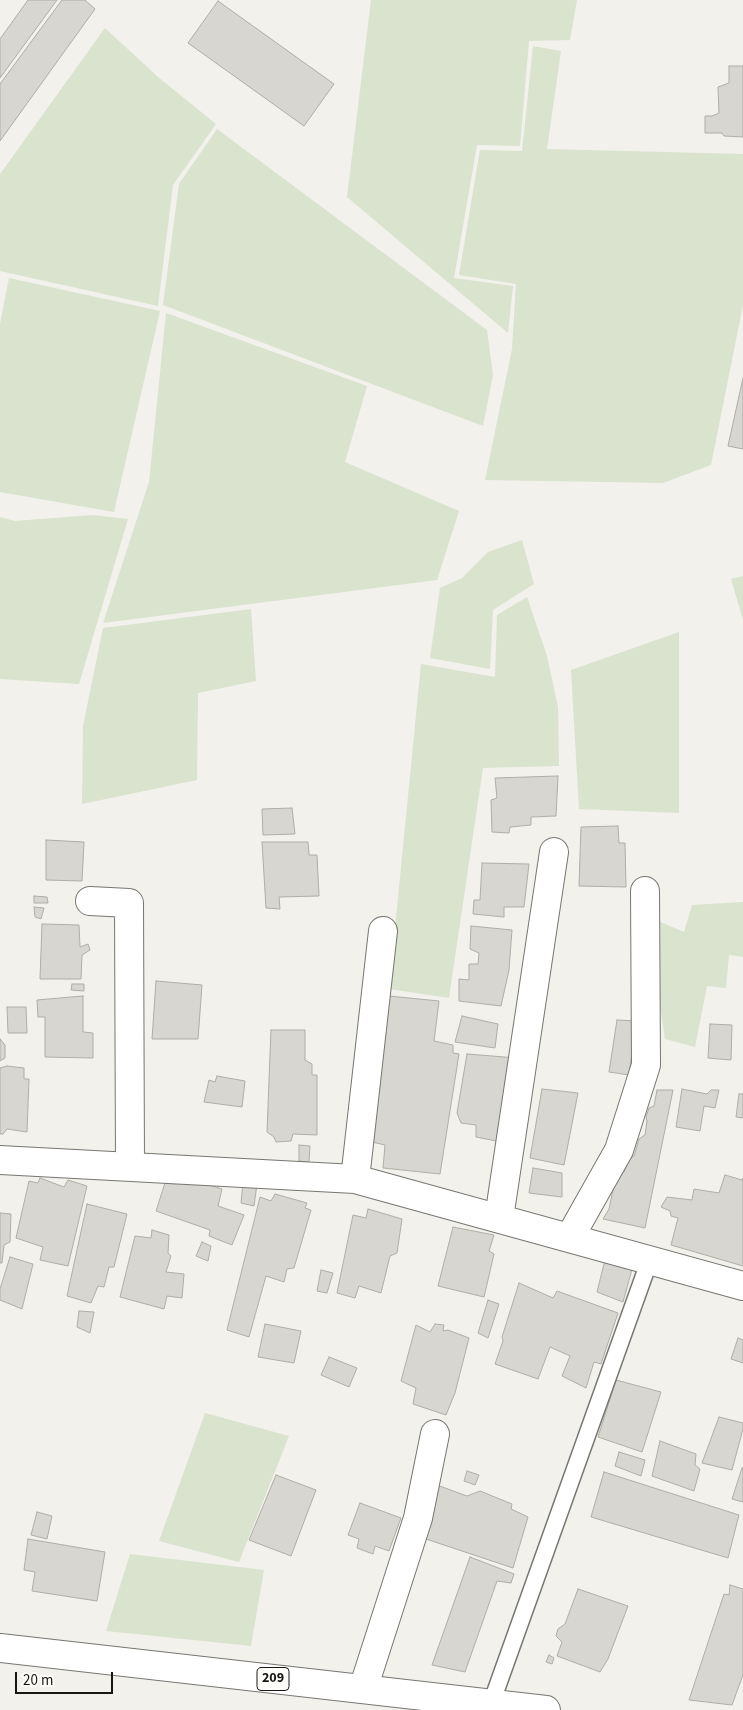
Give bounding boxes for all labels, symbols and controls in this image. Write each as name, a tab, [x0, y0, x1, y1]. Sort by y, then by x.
scale bar	[18, 1662, 115, 1694]
road number: 209	[257, 1668, 289, 1690]
text: 20 m	[23, 1670, 53, 1691]

